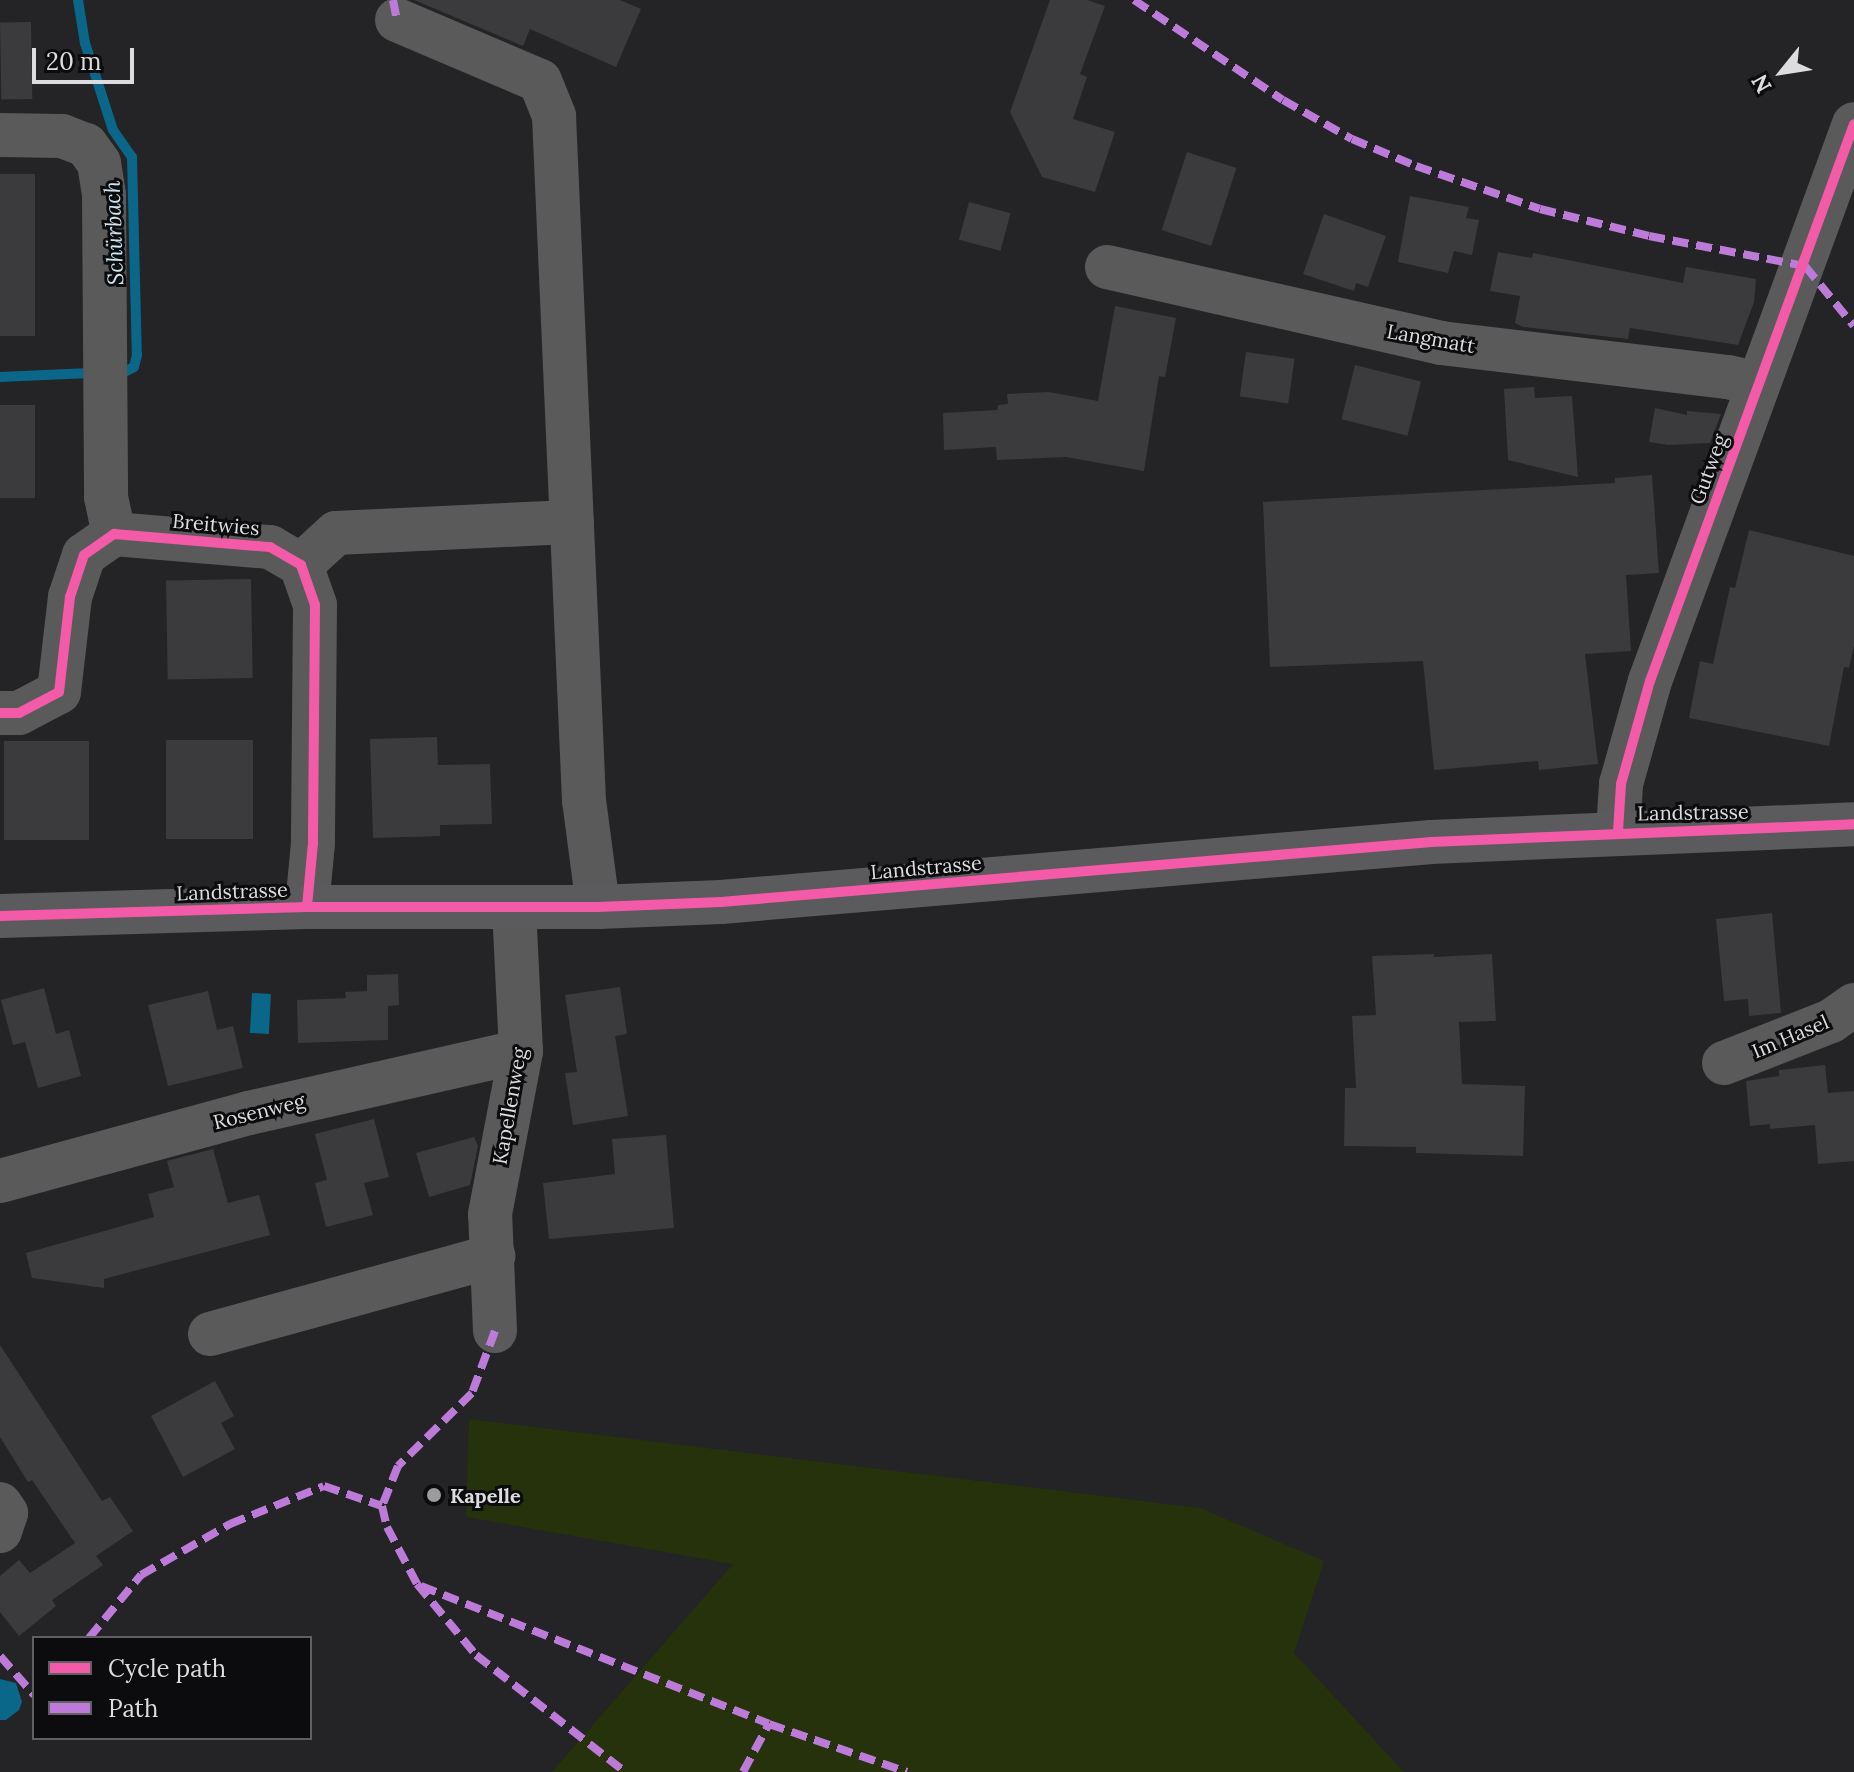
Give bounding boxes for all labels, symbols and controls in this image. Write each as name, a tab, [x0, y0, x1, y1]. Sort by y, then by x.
scale bar	[36, 32, 138, 82]
north arrow	[1742, 32, 1822, 112]
text: 20 m	[46, 46, 102, 77]
text: N	[1745, 70, 1778, 98]
water label: Schürbach	[99, 180, 129, 286]
street label: Langmatt	[1385, 318, 1477, 358]
street label: Gutweg	[1684, 431, 1732, 507]
street label: Breitwies	[171, 508, 261, 540]
street label: Landstrasse	[1637, 799, 1749, 825]
street label: Landstrasse	[869, 850, 983, 884]
street label: Landstrasse	[176, 877, 288, 905]
street label: Im Hasel	[1748, 1009, 1832, 1063]
street label: Kapellenweg	[487, 1046, 531, 1166]
street label: Rosenweg	[211, 1088, 307, 1134]
place label: Kapelle	[450, 1483, 521, 1507]
marker: Kapelle	[425, 1486, 443, 1504]
legend	[32, 1636, 312, 1740]
text: Cycle path	[108, 1653, 226, 1684]
text: Path	[108, 1693, 158, 1724]

